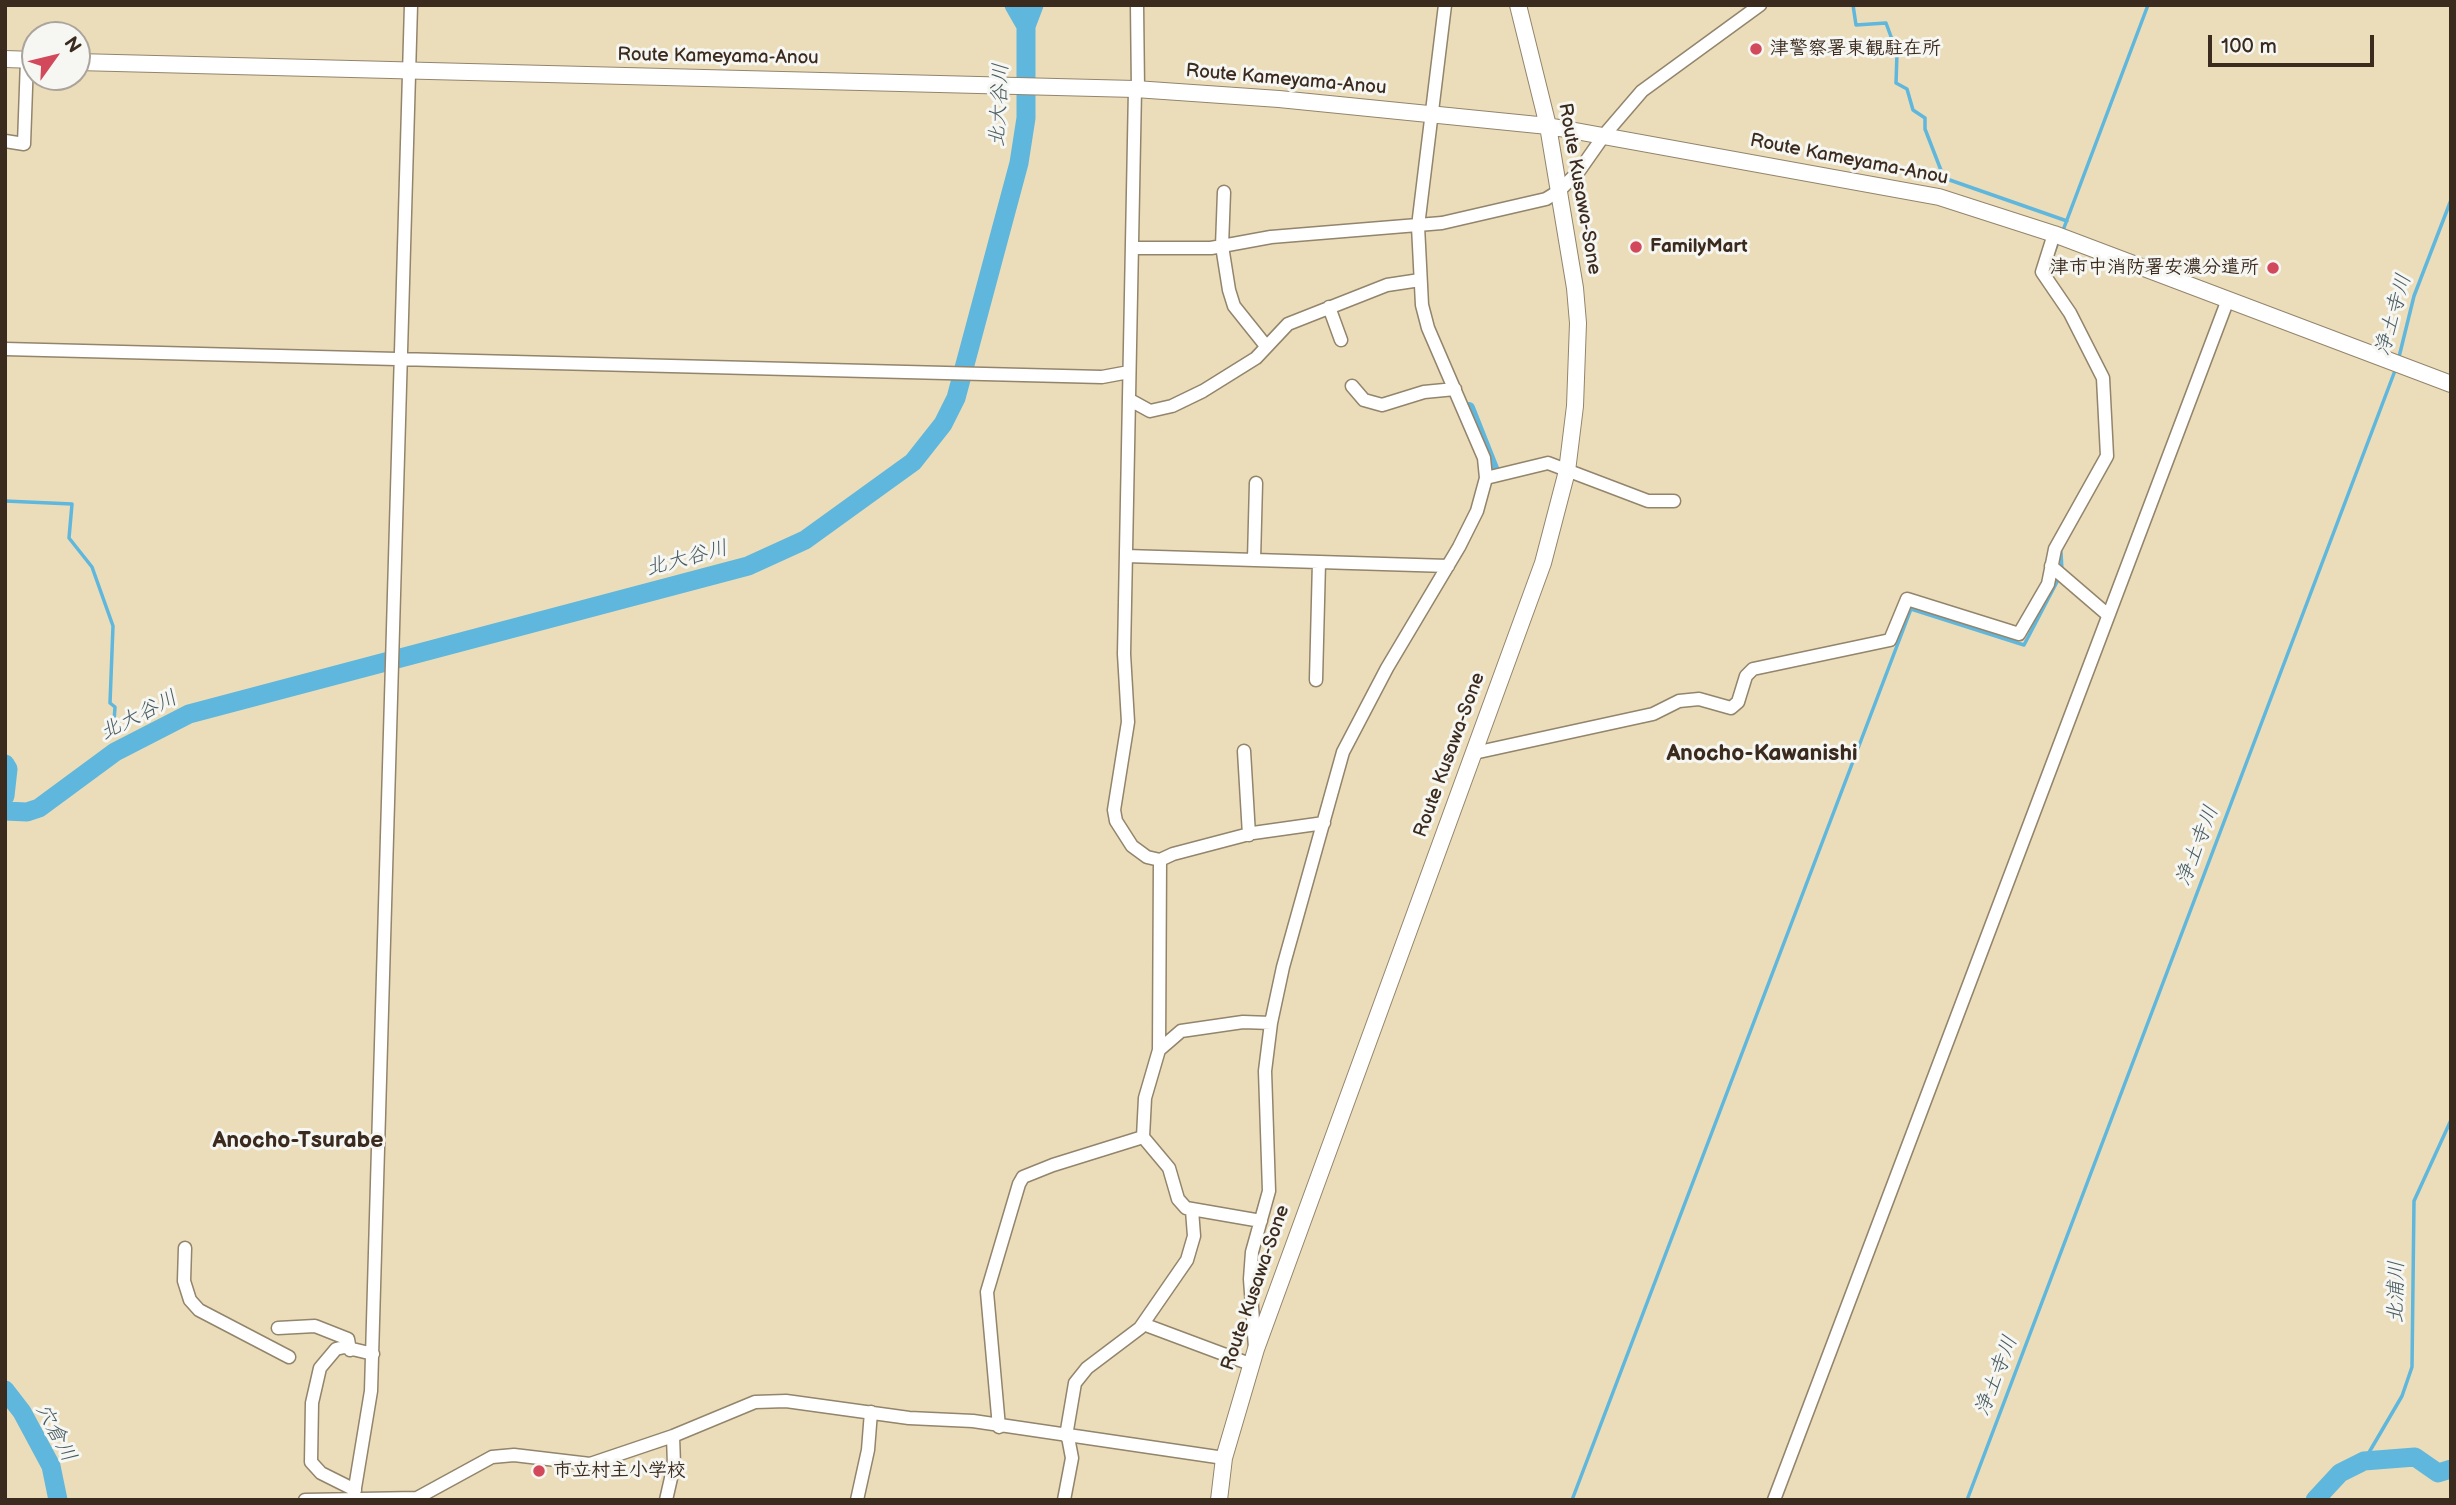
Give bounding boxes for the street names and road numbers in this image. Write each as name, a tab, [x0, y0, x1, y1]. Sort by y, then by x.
street label: Route Kameyama-Anou	[617, 44, 819, 70]
street label: Route Kameyama-Anou	[1185, 60, 1387, 100]
street label: Route Kusawa-Sone	[1553, 102, 1605, 276]
street label: Route Kameyama-Anou	[1748, 130, 1950, 190]
street label: Route Kusawa-Sone	[1410, 670, 1490, 840]
street label: Route Kusawa-Sone	[1217, 1202, 1295, 1374]

